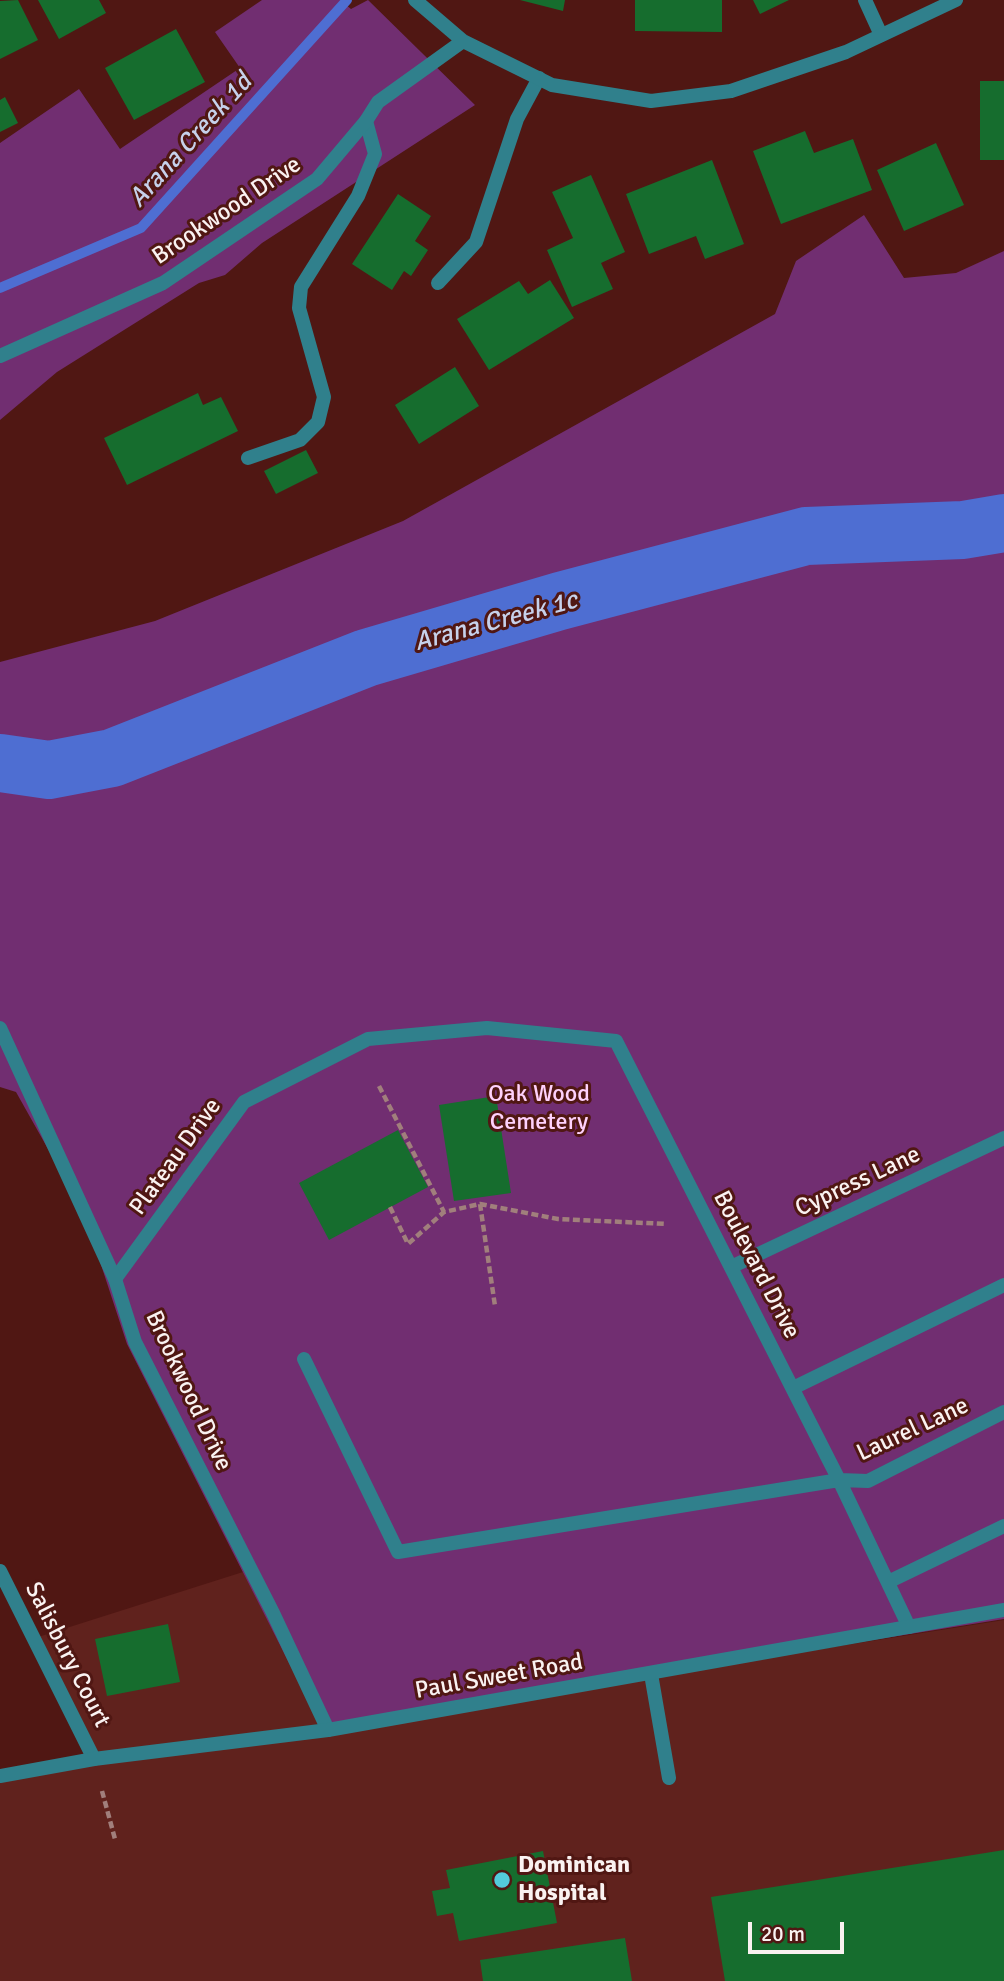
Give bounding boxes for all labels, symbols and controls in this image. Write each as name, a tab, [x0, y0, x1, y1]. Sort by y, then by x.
water label: Arana Creek 1d	[123, 68, 259, 214]
street label: Brookwood Drive	[147, 151, 307, 271]
water label: Arana Creek 1c	[411, 585, 581, 659]
park label: Oak Wood Cemetery	[488, 1081, 590, 1137]
street label: Plateau Drive	[124, 1093, 228, 1221]
street label: Cypress Lane	[791, 1140, 925, 1224]
street label: Boulevard Drive	[706, 1186, 806, 1344]
street label: Brookwood Drive	[138, 1306, 238, 1476]
street label: Laurel Lane	[853, 1392, 973, 1468]
street label: Salisbury Court	[18, 1578, 116, 1732]
street label: Paul Sweet Road	[413, 1648, 585, 1706]
place label: Dominican Hospital	[518, 1852, 630, 1908]
marker: Dominican Hospital	[492, 1870, 512, 1890]
scale bar	[752, 1908, 848, 1952]
text: 20 m	[761, 1921, 805, 1947]

